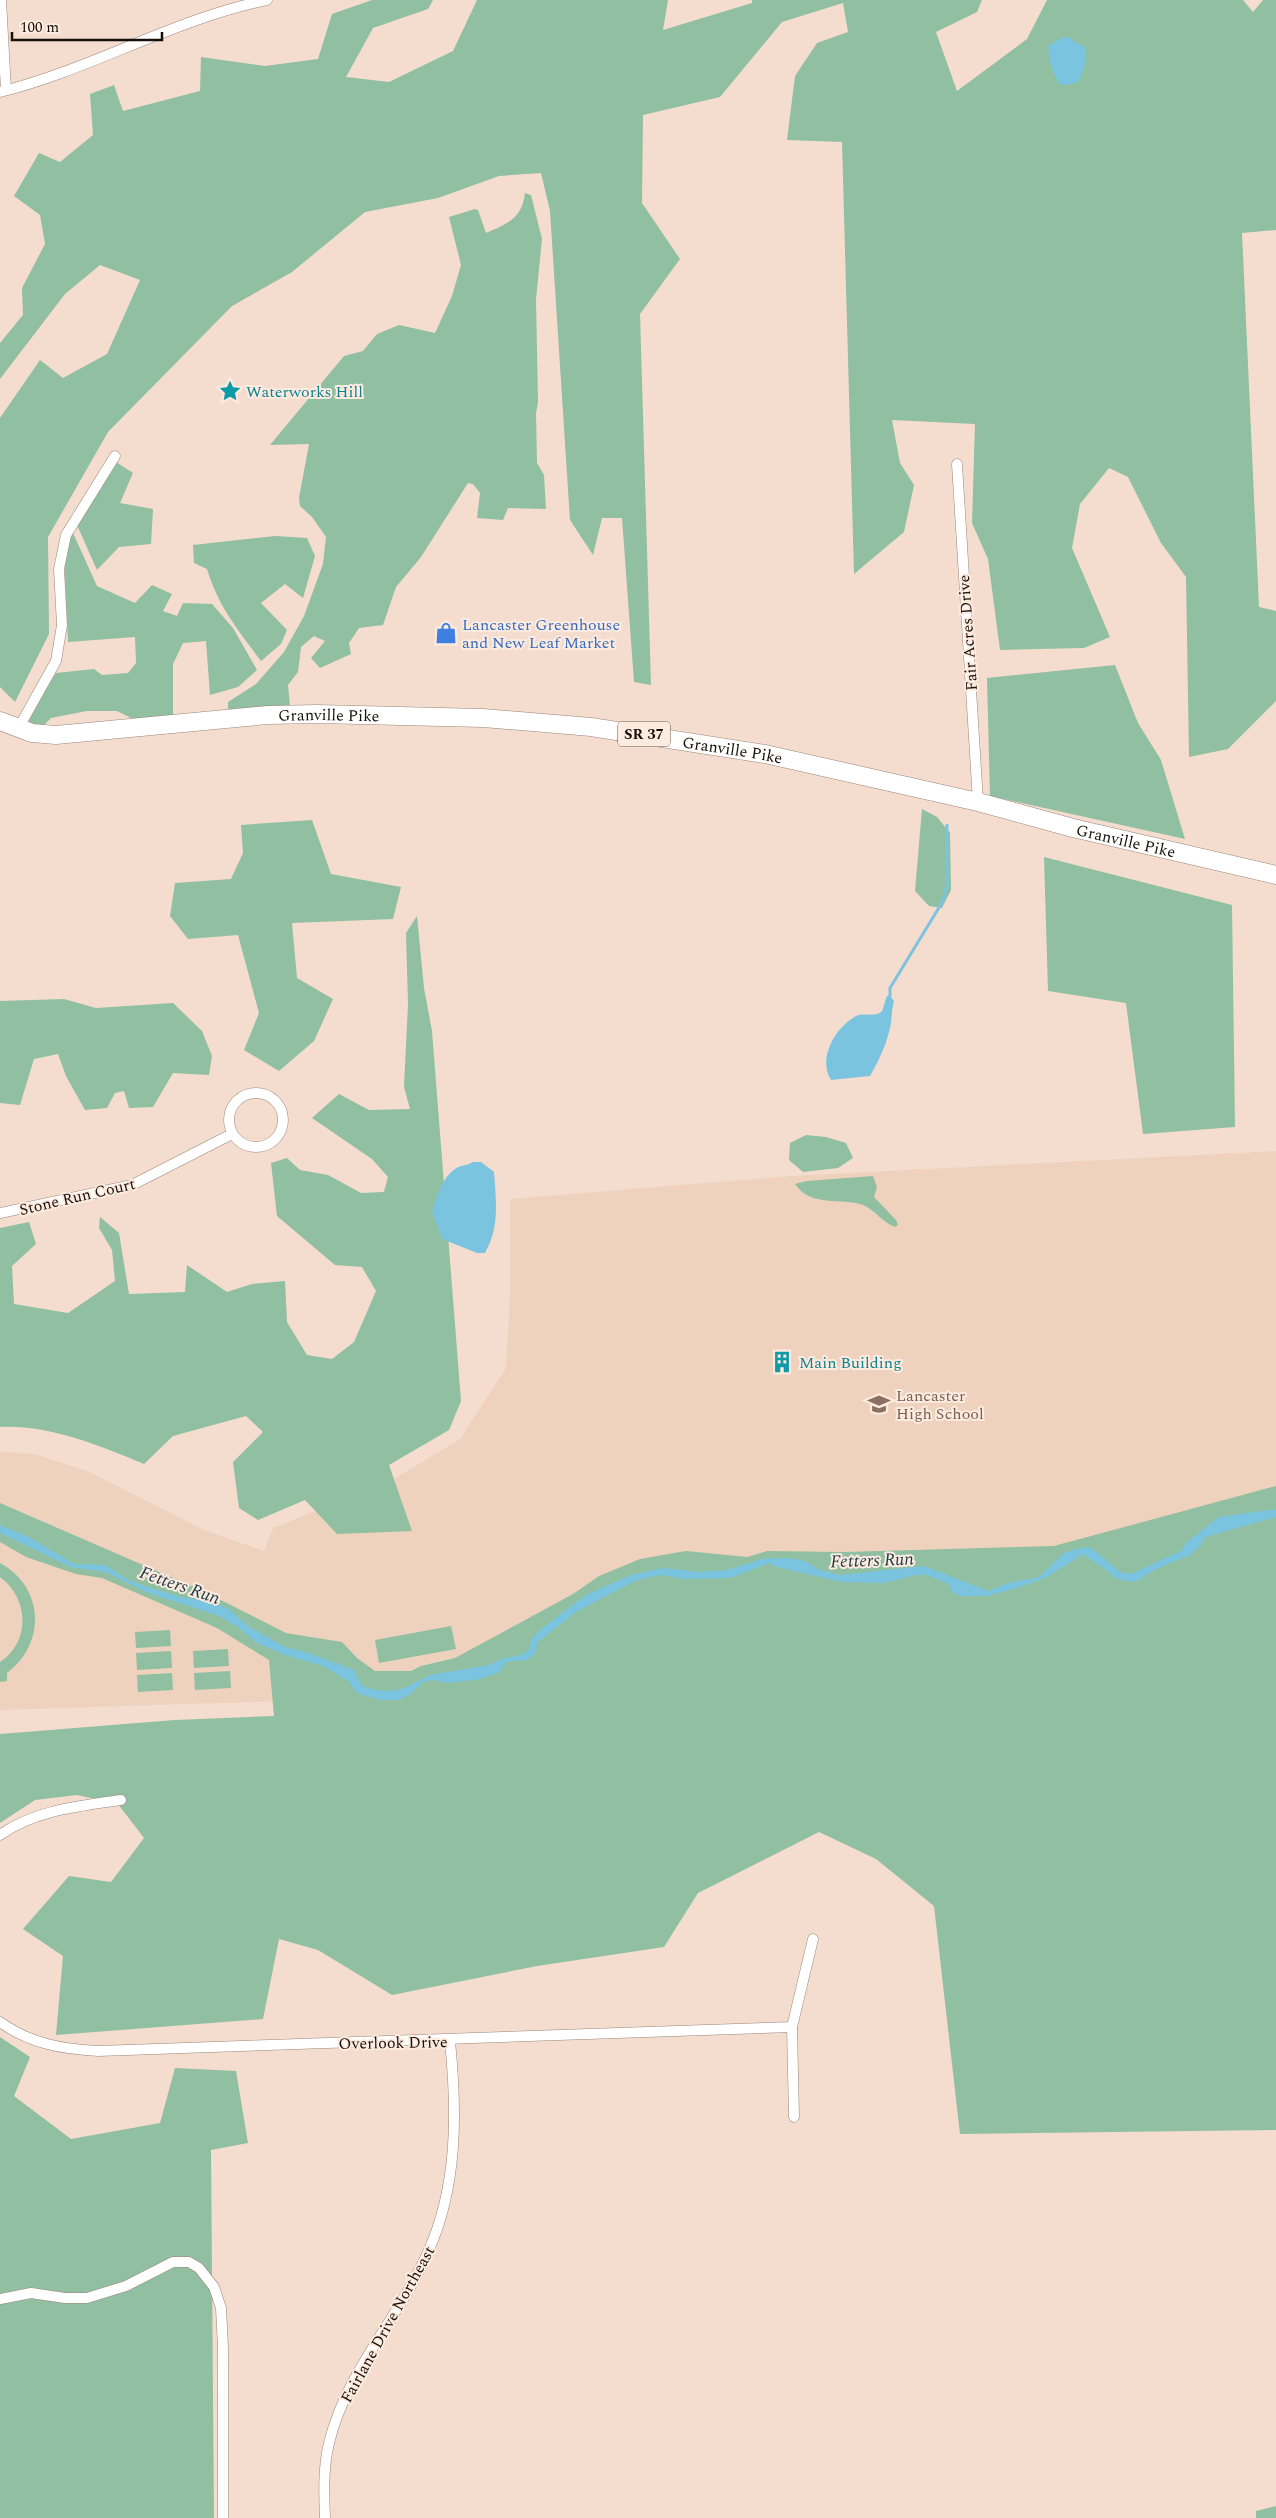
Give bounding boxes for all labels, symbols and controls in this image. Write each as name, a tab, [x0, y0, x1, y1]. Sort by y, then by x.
scale bar	[12, 10, 162, 42]
text: 100 m	[20, 16, 59, 39]
place icon: Waterworks Hill	[217, 378, 243, 404]
place label: Waterworks Hill	[246, 380, 363, 404]
street label: Fair Acres Drive	[952, 574, 984, 692]
place label: Lancaster Greenhouse and New Leaf Market	[462, 613, 620, 655]
shop icon: Lancaster Greenhouse and New Leaf Market	[433, 620, 459, 646]
street label: Granville Pike	[278, 703, 380, 729]
road number: SR 37	[618, 722, 670, 746]
street label: Granville Pike	[681, 730, 785, 771]
street label: Granville Pike	[1074, 818, 1178, 864]
street label: Stone Run Court	[17, 1172, 138, 1222]
building icon: Main Building	[769, 1349, 795, 1375]
place label: Main Building	[799, 1351, 902, 1375]
place label: Lancaster High School	[896, 1384, 984, 1426]
school or university icon: Lancaster High School	[866, 1391, 892, 1417]
water label: Fetters Run	[830, 1546, 915, 1575]
water label: Fetters Run	[136, 1559, 224, 1612]
street label: Overlook Drive	[338, 2030, 448, 2056]
street label: Fairlane Drive Northeast	[335, 2241, 441, 2407]

